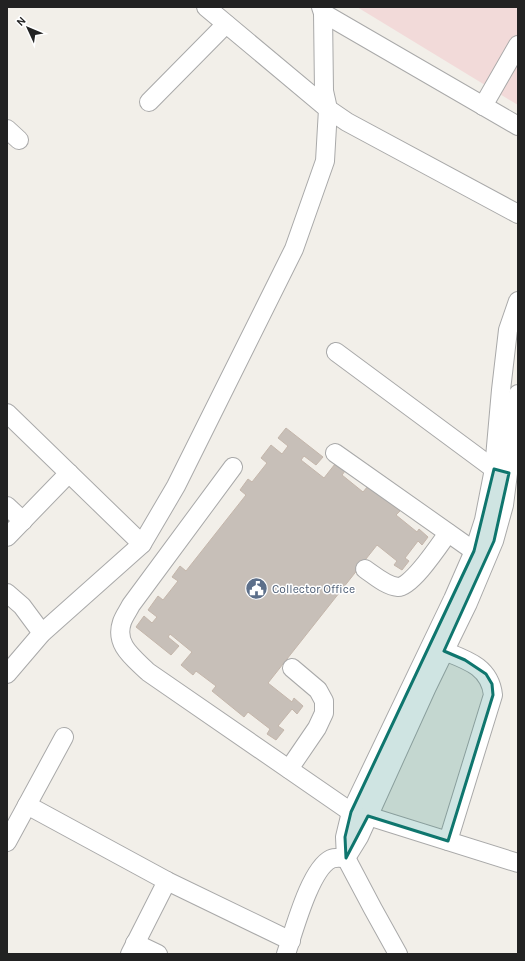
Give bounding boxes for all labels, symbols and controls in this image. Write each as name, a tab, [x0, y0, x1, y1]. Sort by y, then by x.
north arrow	[8, 8, 48, 48]
text: N	[14, 14, 29, 29]
public building icon: Collector Office	[244, 576, 270, 602]
place label: Collector Office	[272, 582, 355, 596]

